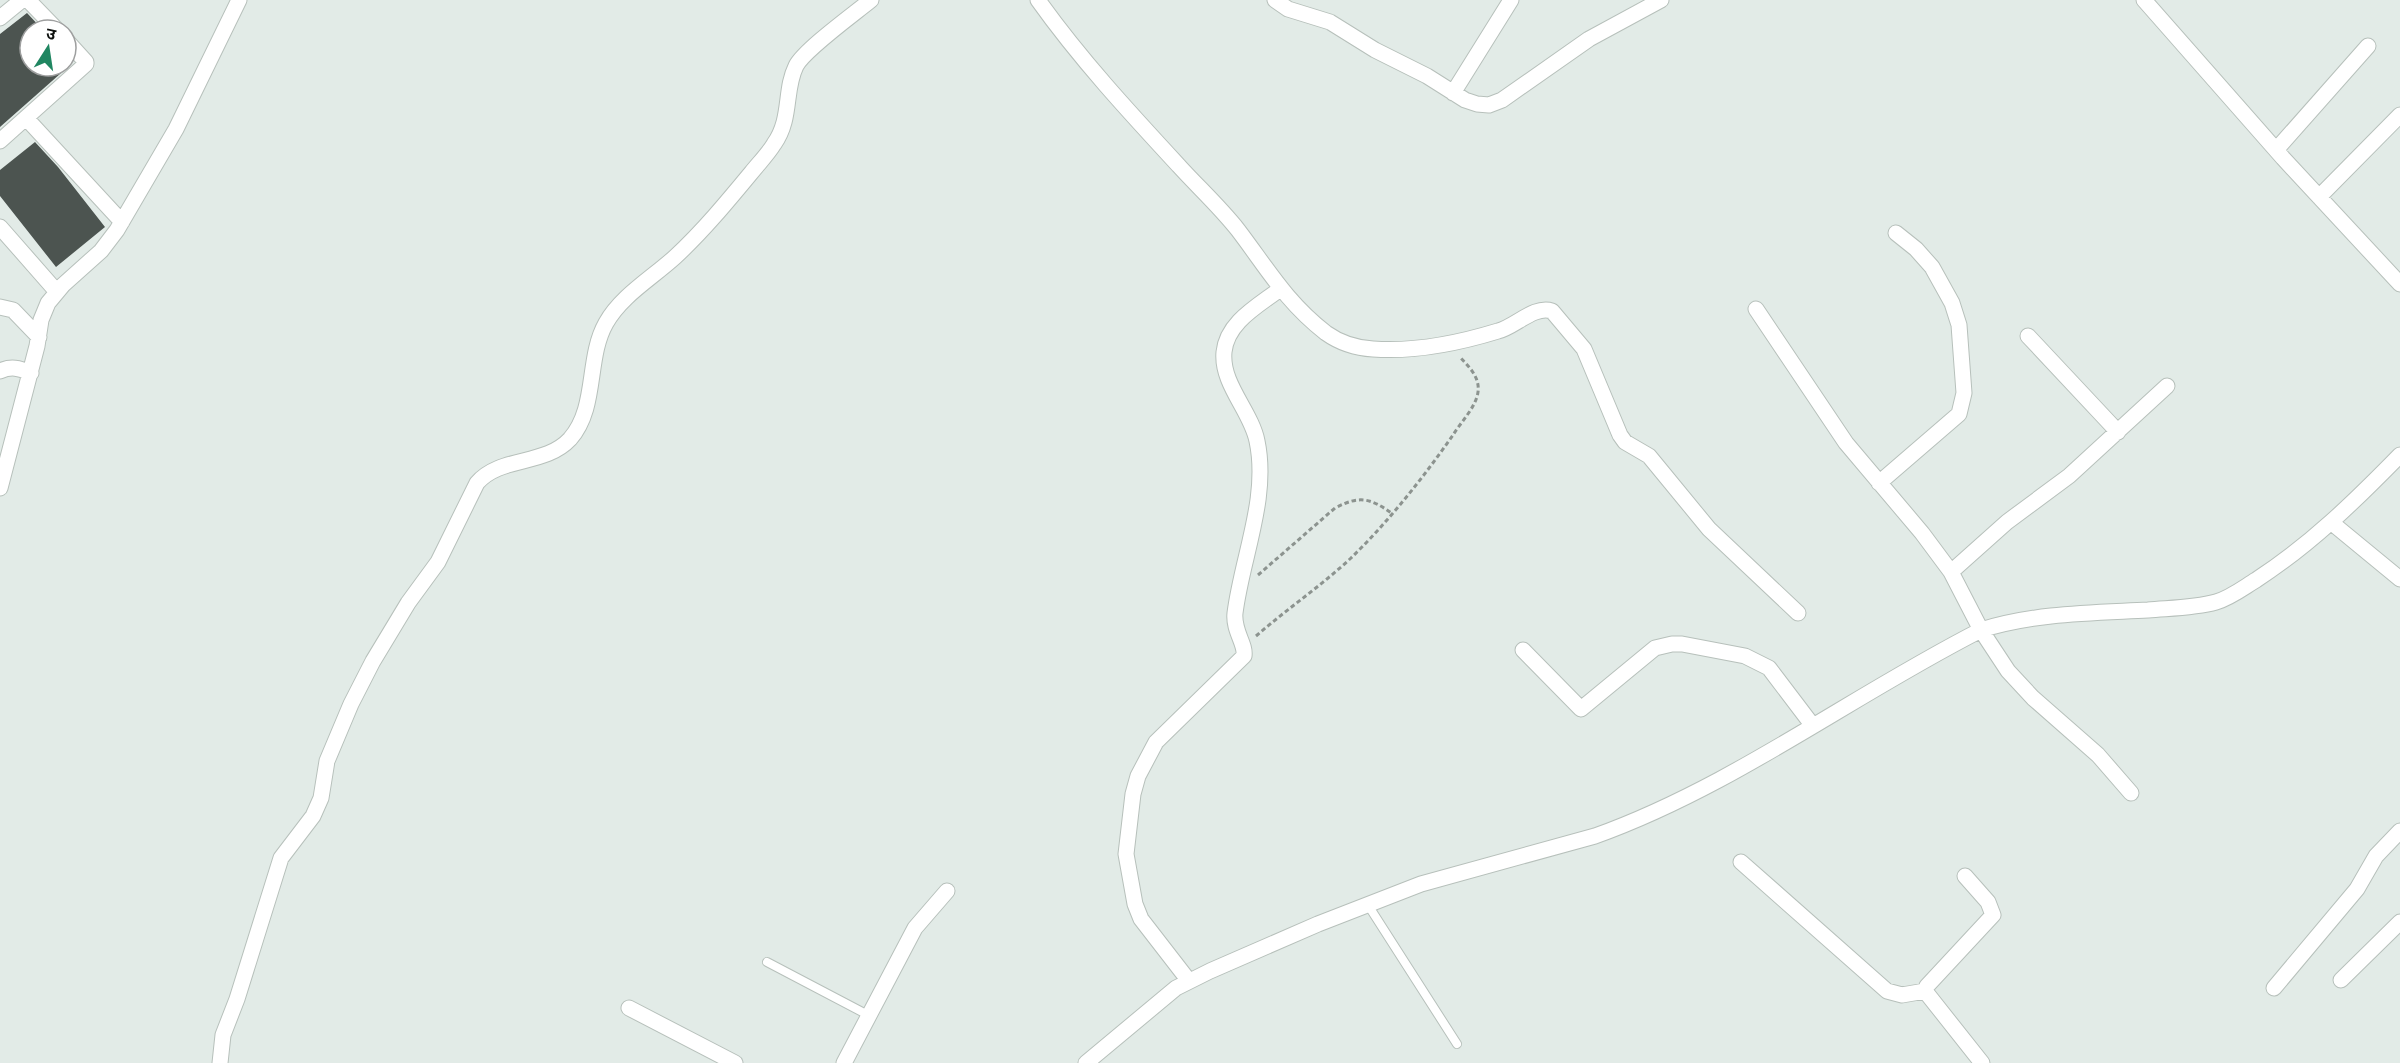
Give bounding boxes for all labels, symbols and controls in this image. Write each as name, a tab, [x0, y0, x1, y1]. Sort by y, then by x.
north arrow	[18, 18, 78, 78]
text: उ	[44, 24, 58, 45]

